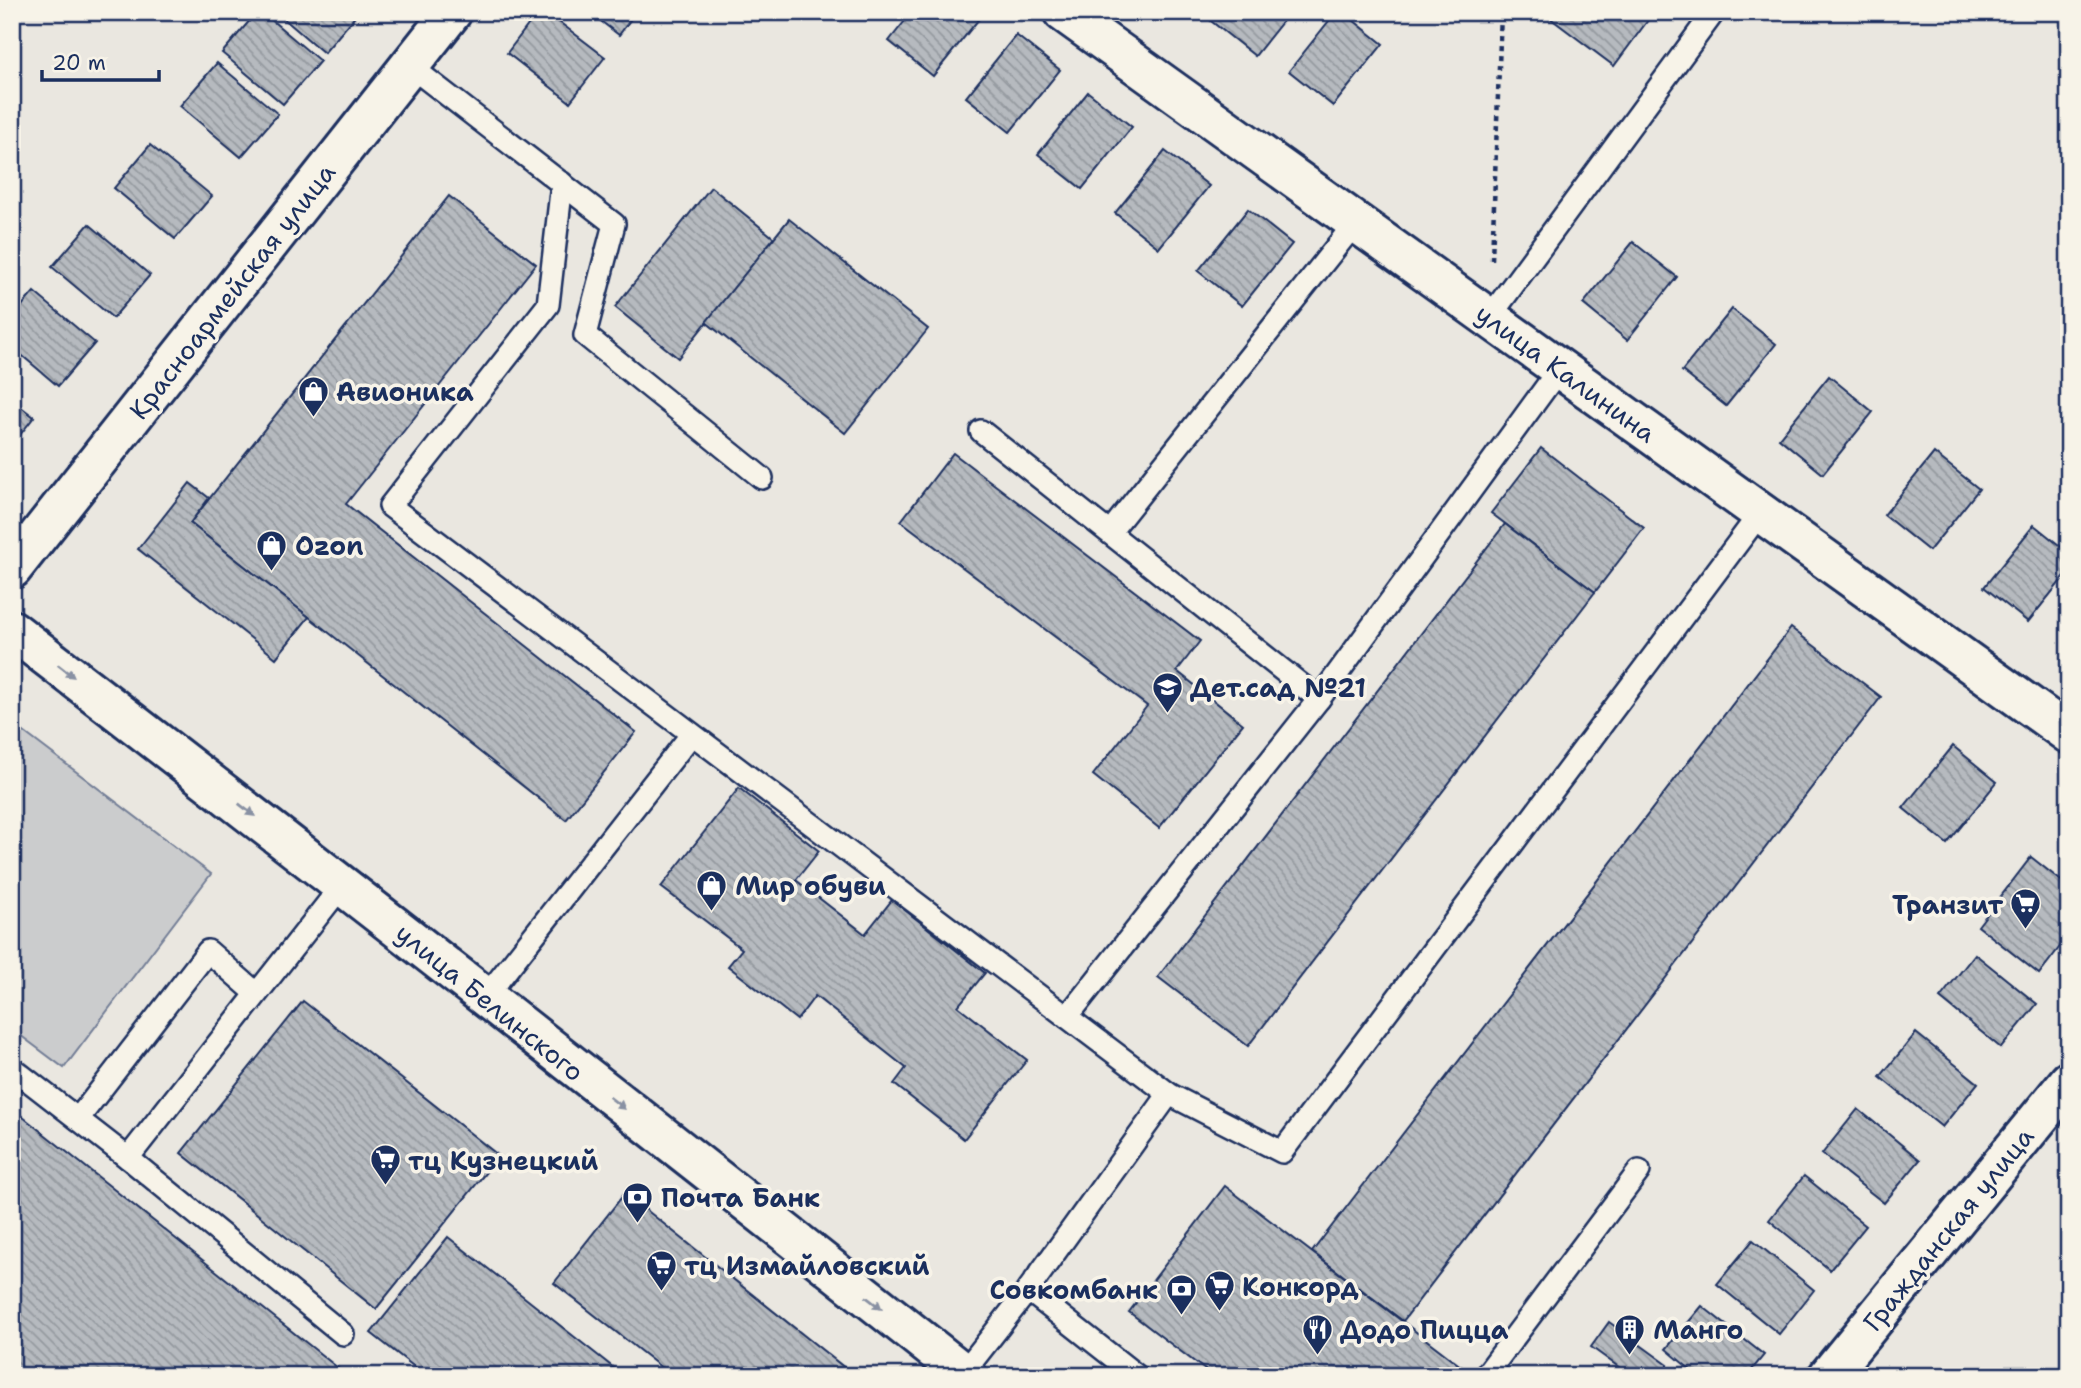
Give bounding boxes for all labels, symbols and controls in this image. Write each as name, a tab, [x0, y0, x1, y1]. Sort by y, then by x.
scale bar	[42, 38, 159, 82]
text: 20 m	[52, 49, 106, 77]
street label: Красноармейская улица	[121, 156, 343, 426]
street label: улица Калинина	[1469, 296, 1663, 450]
shop icon: Авионика	[296, 374, 330, 418]
place label: Авионика	[336, 374, 474, 409]
shop icon: Ozon	[255, 528, 289, 572]
place label: Ozon	[295, 528, 364, 563]
one-way arrow	[57, 664, 75, 679]
school or university icon: Дет.сад №21	[1150, 670, 1184, 714]
place label: Дет.сад №21	[1190, 670, 1366, 705]
one-way arrow	[237, 803, 255, 818]
shop icon: Мир обуви	[695, 868, 729, 912]
place label: Мир обуви	[735, 868, 886, 903]
place label: Транзит	[1892, 887, 2003, 922]
supermarket icon: Транзит	[2009, 887, 2043, 931]
street label: улица Белинского	[389, 915, 591, 1089]
one-way arrow	[608, 1096, 626, 1111]
street label: Гражданская улица	[1855, 1120, 2041, 1338]
supermarket icon: тц Кузнецкий	[368, 1143, 402, 1187]
place label: тц Кузнецкий	[408, 1143, 598, 1178]
bank icon: Почта Банк	[621, 1180, 655, 1224]
place label: Почта Банк	[661, 1180, 820, 1215]
supermarket icon: тц Измайловский	[644, 1248, 678, 1292]
place label: тц Измайловский	[684, 1248, 930, 1283]
supermarket icon: Конкорд	[1202, 1269, 1236, 1313]
place label: Конкорд	[1242, 1269, 1359, 1304]
place label: Совкомбанк	[990, 1272, 1158, 1307]
bank icon: Совкомбанк	[1164, 1272, 1198, 1316]
one-way arrow	[865, 1296, 883, 1310]
restaurant icon: Додо Пицца	[1300, 1312, 1334, 1356]
place label: Додо Пицца	[1340, 1312, 1509, 1347]
building icon: Манго	[1613, 1312, 1647, 1356]
place label: Манго	[1653, 1312, 1744, 1347]

